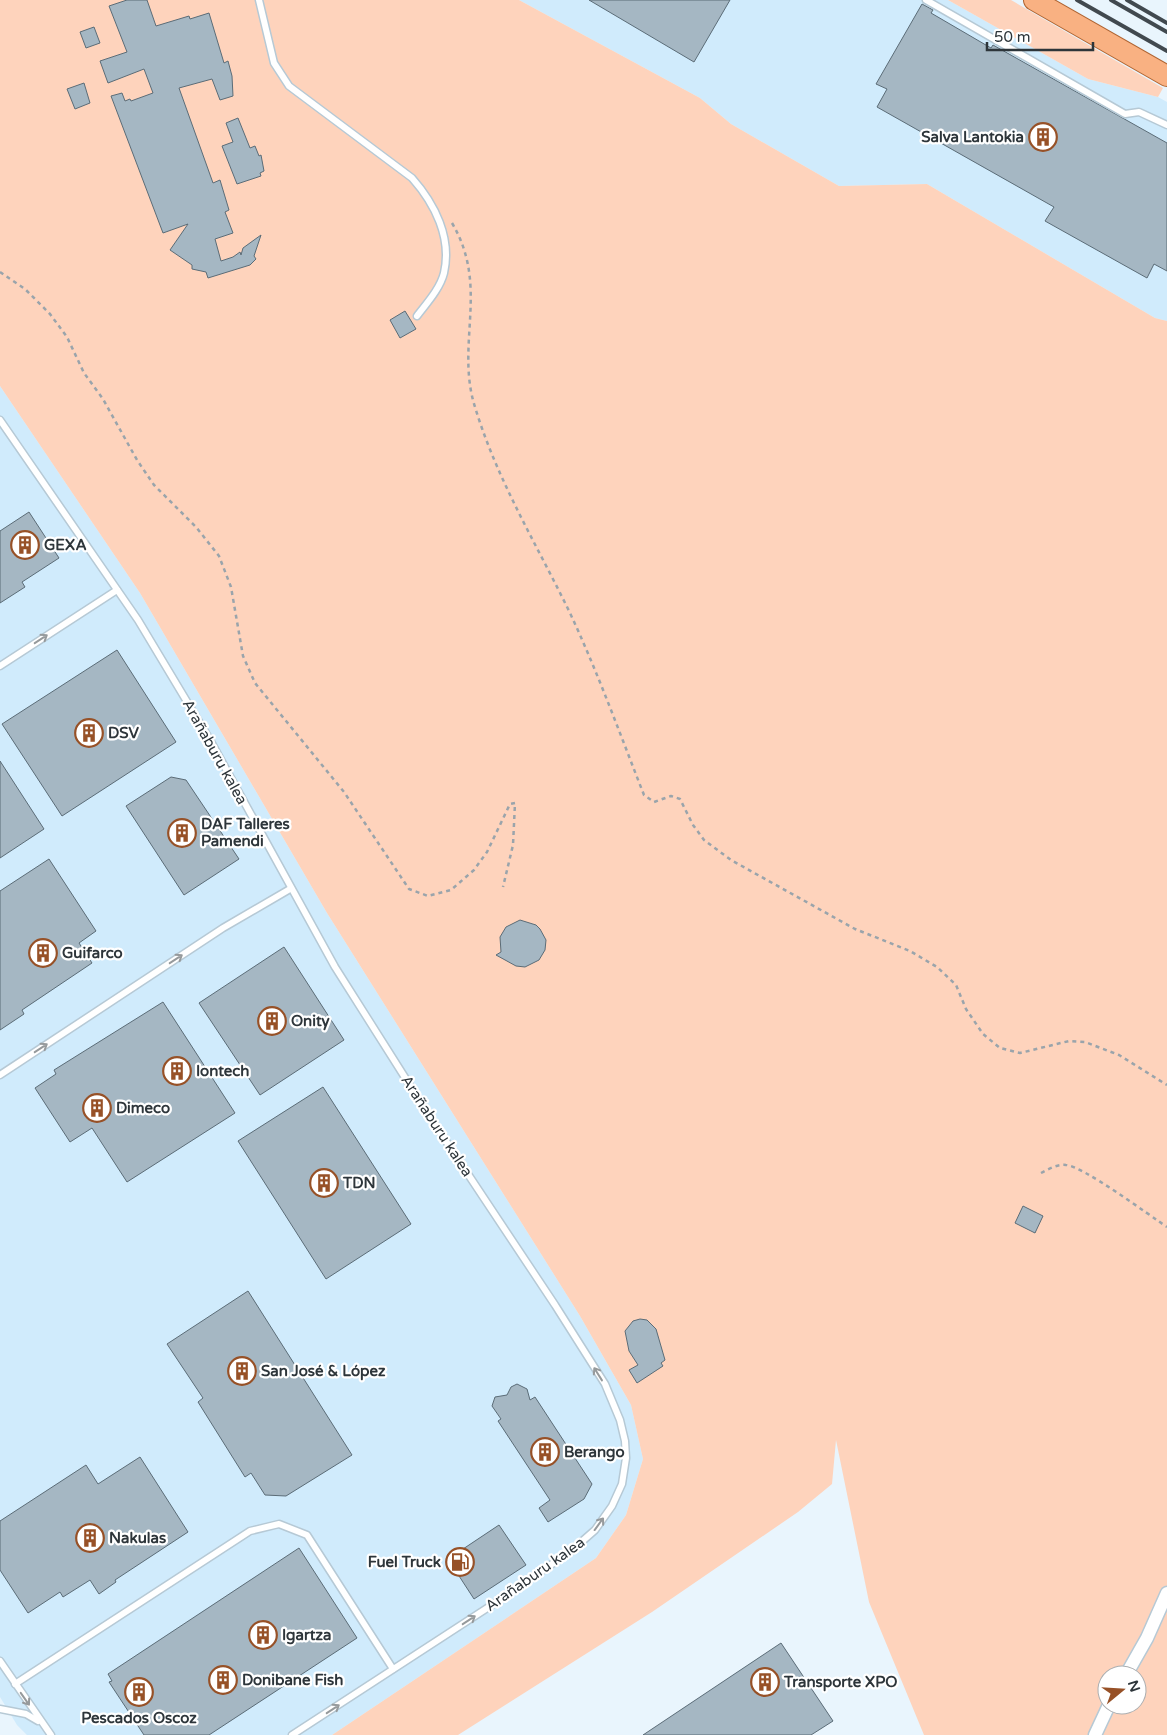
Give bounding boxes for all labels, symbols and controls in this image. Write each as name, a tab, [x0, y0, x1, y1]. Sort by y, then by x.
scale bar	[987, 20, 1093, 52]
text: 50 m	[994, 28, 1031, 46]
building icon: Salva Lantokia	[1028, 122, 1058, 152]
place label: Salva Lantokia	[921, 128, 1024, 146]
building icon: GEXA	[10, 530, 40, 560]
place label: GEXA	[44, 536, 87, 554]
one-way arrow	[34, 634, 48, 645]
street label: Arañaburu kalea	[179, 696, 251, 808]
building icon: DSV	[74, 718, 104, 748]
place label: DSV	[108, 724, 139, 742]
place label: DAF Talleres Pamendi	[201, 815, 290, 850]
building icon: DAF Talleres Pamendi	[167, 818, 197, 848]
building icon: Guifarco	[28, 938, 58, 968]
place label: Guifarco	[62, 944, 123, 962]
one-way arrow	[169, 954, 183, 964]
building icon: Onity	[257, 1006, 287, 1036]
place label: Onity	[291, 1012, 330, 1031]
one-way arrow	[33, 1043, 47, 1053]
building icon: Iontech	[162, 1056, 192, 1086]
place label: Iontech	[196, 1062, 249, 1080]
street label: Arañaburu kalea	[397, 1072, 477, 1180]
building icon: Dimeco	[82, 1093, 112, 1123]
place label: Dimeco	[116, 1099, 170, 1117]
building icon: TDN	[309, 1168, 339, 1198]
place label: TDN	[342, 1174, 375, 1192]
building icon: San José & López	[227, 1356, 257, 1386]
place label: San José & López	[261, 1362, 386, 1381]
one-way arrow	[593, 1367, 603, 1381]
building icon: Berango	[530, 1437, 560, 1467]
place label: Berango	[564, 1443, 625, 1462]
one-way arrow	[594, 1517, 604, 1531]
building icon: Nakulas	[75, 1523, 105, 1553]
place label: Nakulas	[109, 1529, 166, 1547]
street label: Arañaburu kalea	[482, 1533, 588, 1615]
fuel station icon: Fuel Truck	[445, 1547, 475, 1577]
place label: Fuel Truck	[368, 1553, 441, 1571]
one-way arrow	[462, 1615, 476, 1625]
building icon: Igartza	[248, 1620, 278, 1650]
place label: Igartza	[282, 1626, 331, 1645]
building icon: Donibane Fish	[208, 1665, 238, 1695]
north arrow	[1097, 1665, 1147, 1715]
building icon: Transporte XPO	[750, 1667, 780, 1697]
place label: Donibane Fish	[242, 1671, 343, 1689]
place label: Transporte XPO	[783, 1673, 897, 1692]
building icon: Pescados Oscoz	[124, 1677, 154, 1707]
text: N	[1124, 1678, 1144, 1694]
one-way arrow	[20, 1692, 30, 1706]
one-way arrow	[325, 1703, 339, 1713]
place label: Pescados Oscoz	[81, 1709, 197, 1727]

